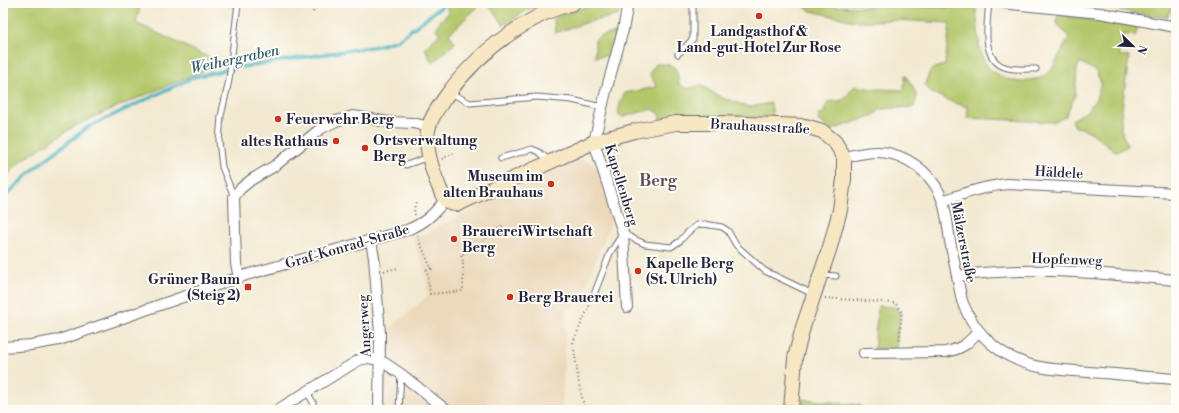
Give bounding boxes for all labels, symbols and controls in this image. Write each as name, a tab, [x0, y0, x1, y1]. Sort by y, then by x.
marker: Landgasthof & Land-gut-Hotel Zur Rose	[754, 11, 764, 21]
place label: Landgasthof & Land-gut-Hotel Zur Rose	[677, 23, 842, 57]
north arrow	[1113, 26, 1153, 66]
water label: Weihergraben	[189, 41, 282, 78]
text: N	[1133, 43, 1149, 57]
place label: Feuerwehr Berg	[286, 111, 395, 129]
marker: Feuerwehr Berg	[273, 114, 283, 124]
street label: Brauhausstraße	[709, 115, 810, 139]
place label: Ortsverwaltung Berg	[373, 132, 478, 166]
place label: altes Rathaus	[241, 133, 328, 151]
marker: altes Rathaus	[331, 136, 341, 146]
street label: Kapellenberg	[600, 142, 642, 229]
marker: Ortsverwaltung Berg	[360, 143, 370, 153]
street label: Häldele	[1034, 163, 1084, 183]
place label: Museum im alten Brauhaus	[443, 168, 543, 202]
district label: Berg	[639, 171, 678, 191]
marker: Museum im alten Brauhaus	[546, 179, 556, 189]
street label: Mälzerstraße	[946, 200, 980, 284]
street label: Graf-Konrad-Straße	[283, 221, 411, 273]
place label: BrauereiWirtschaft Berg	[462, 223, 593, 257]
marker: BrauereiWirtschaft Berg	[449, 234, 459, 244]
street label: Hopfenweg	[1031, 250, 1104, 270]
place label: Kapelle Berg (St. Ulrich)	[646, 255, 735, 289]
marker: Kapelle Berg (St. Ulrich)	[633, 266, 643, 276]
place label: Grüner Baum (Steig 2)	[148, 271, 240, 305]
marker: Grüner Baum (Steig 2)	[243, 282, 253, 292]
place label: Berg Brauerei	[518, 289, 614, 307]
marker: Berg Brauerei	[505, 292, 515, 302]
street label: Angerweg	[354, 293, 376, 359]

